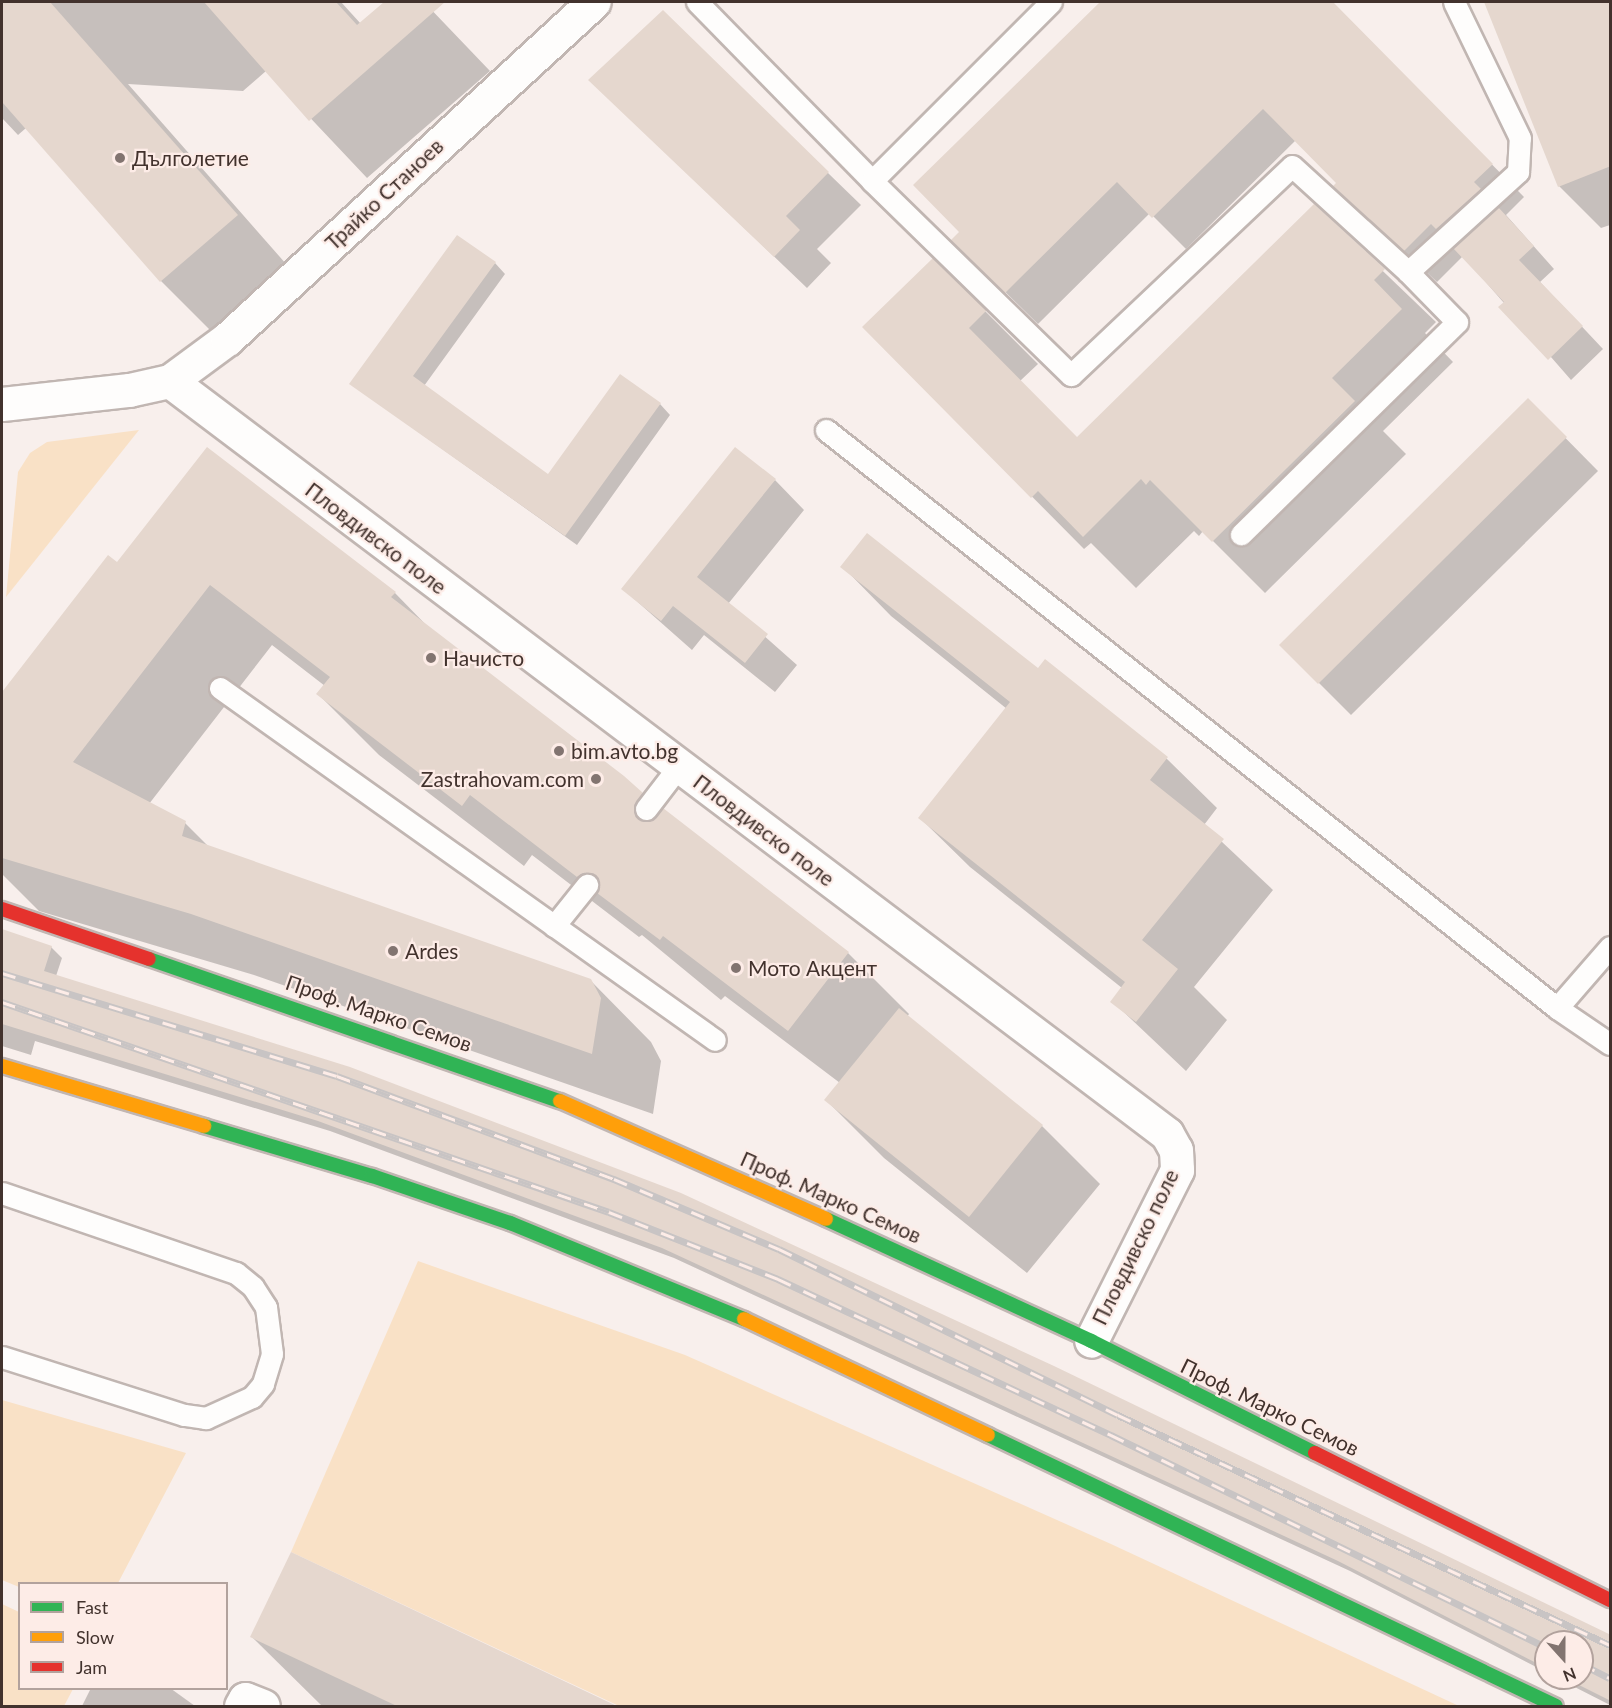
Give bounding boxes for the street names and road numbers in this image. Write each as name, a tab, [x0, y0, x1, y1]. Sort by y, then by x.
street label: Трайко Станоев	[320, 133, 448, 255]
street label: Пловдивско поле	[301, 477, 451, 599]
street label: Пловдивско поле	[689, 769, 839, 891]
street label: Проф. Марко Семов	[283, 969, 475, 1057]
street label: Проф. Марко Семов	[737, 1146, 925, 1248]
street label: Пловдивско поле	[1086, 1165, 1184, 1329]
street label: Проф. Марко Семов	[1177, 1353, 1363, 1461]

